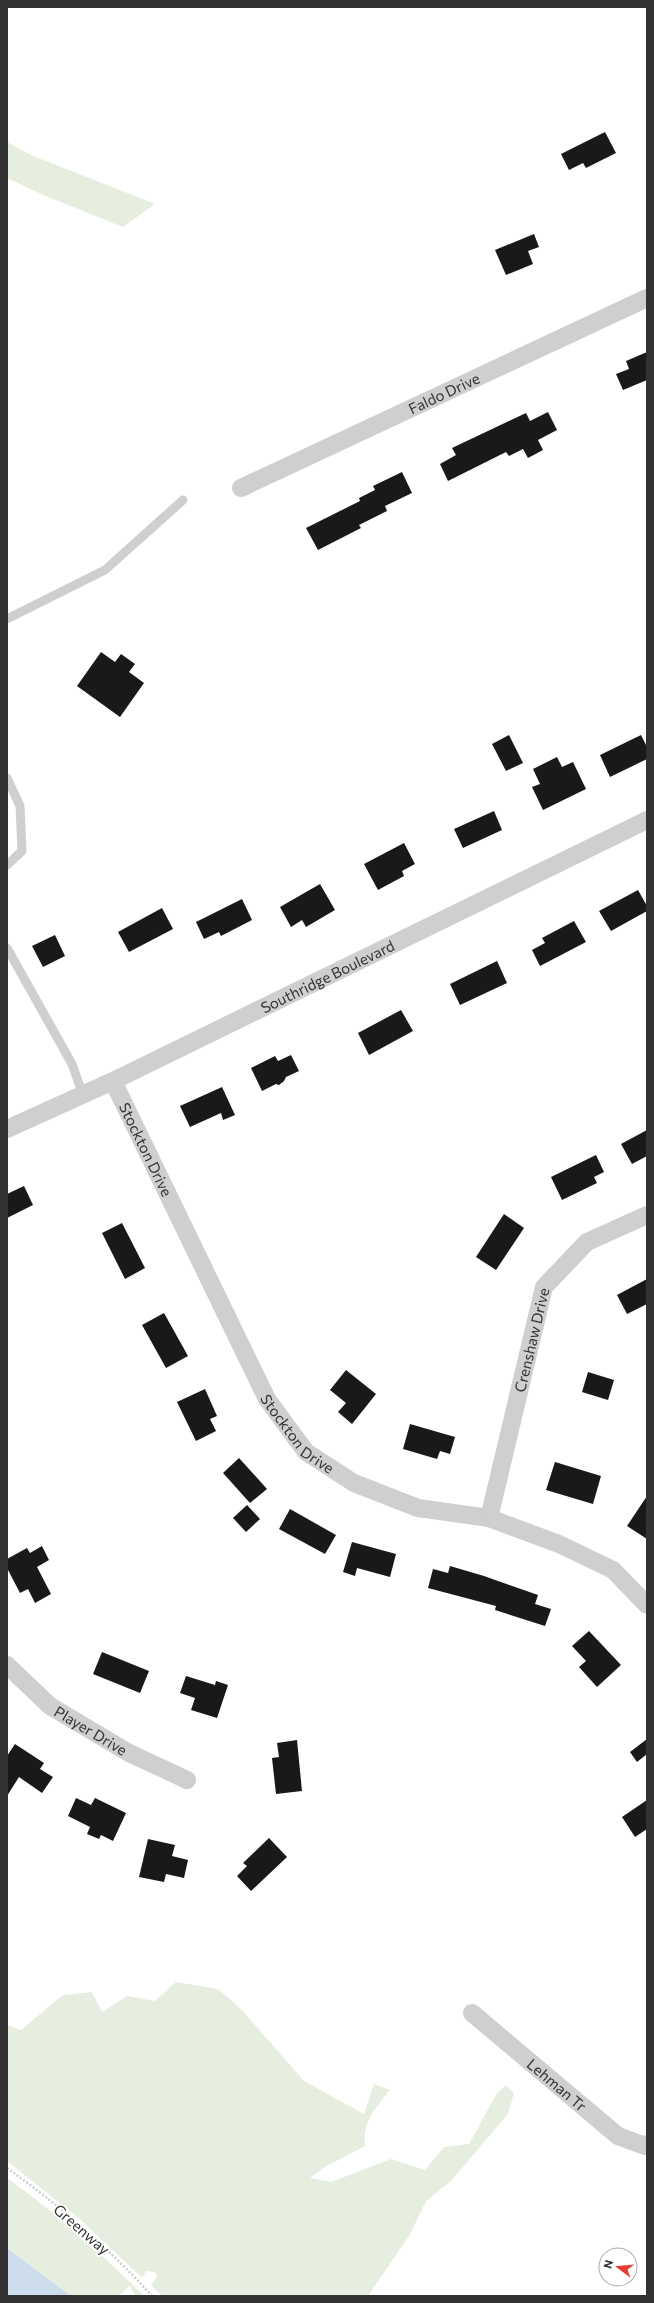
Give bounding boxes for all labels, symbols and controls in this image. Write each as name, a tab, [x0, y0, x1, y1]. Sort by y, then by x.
street label: Faldo Drive	[405, 369, 483, 417]
street label: Southridge Boulevard	[258, 936, 397, 1016]
street label: Stockton Drive	[116, 1100, 176, 1199]
street label: Crenshaw Drive	[510, 1286, 553, 1394]
street label: Stockton Drive	[257, 1391, 338, 1477]
street label: Player Drive	[51, 1702, 131, 1759]
street label: Lehman Tr	[524, 2054, 590, 2115]
street label: Greenway	[50, 2200, 114, 2258]
north arrow	[598, 2247, 638, 2287]
text: N	[601, 2258, 615, 2270]

